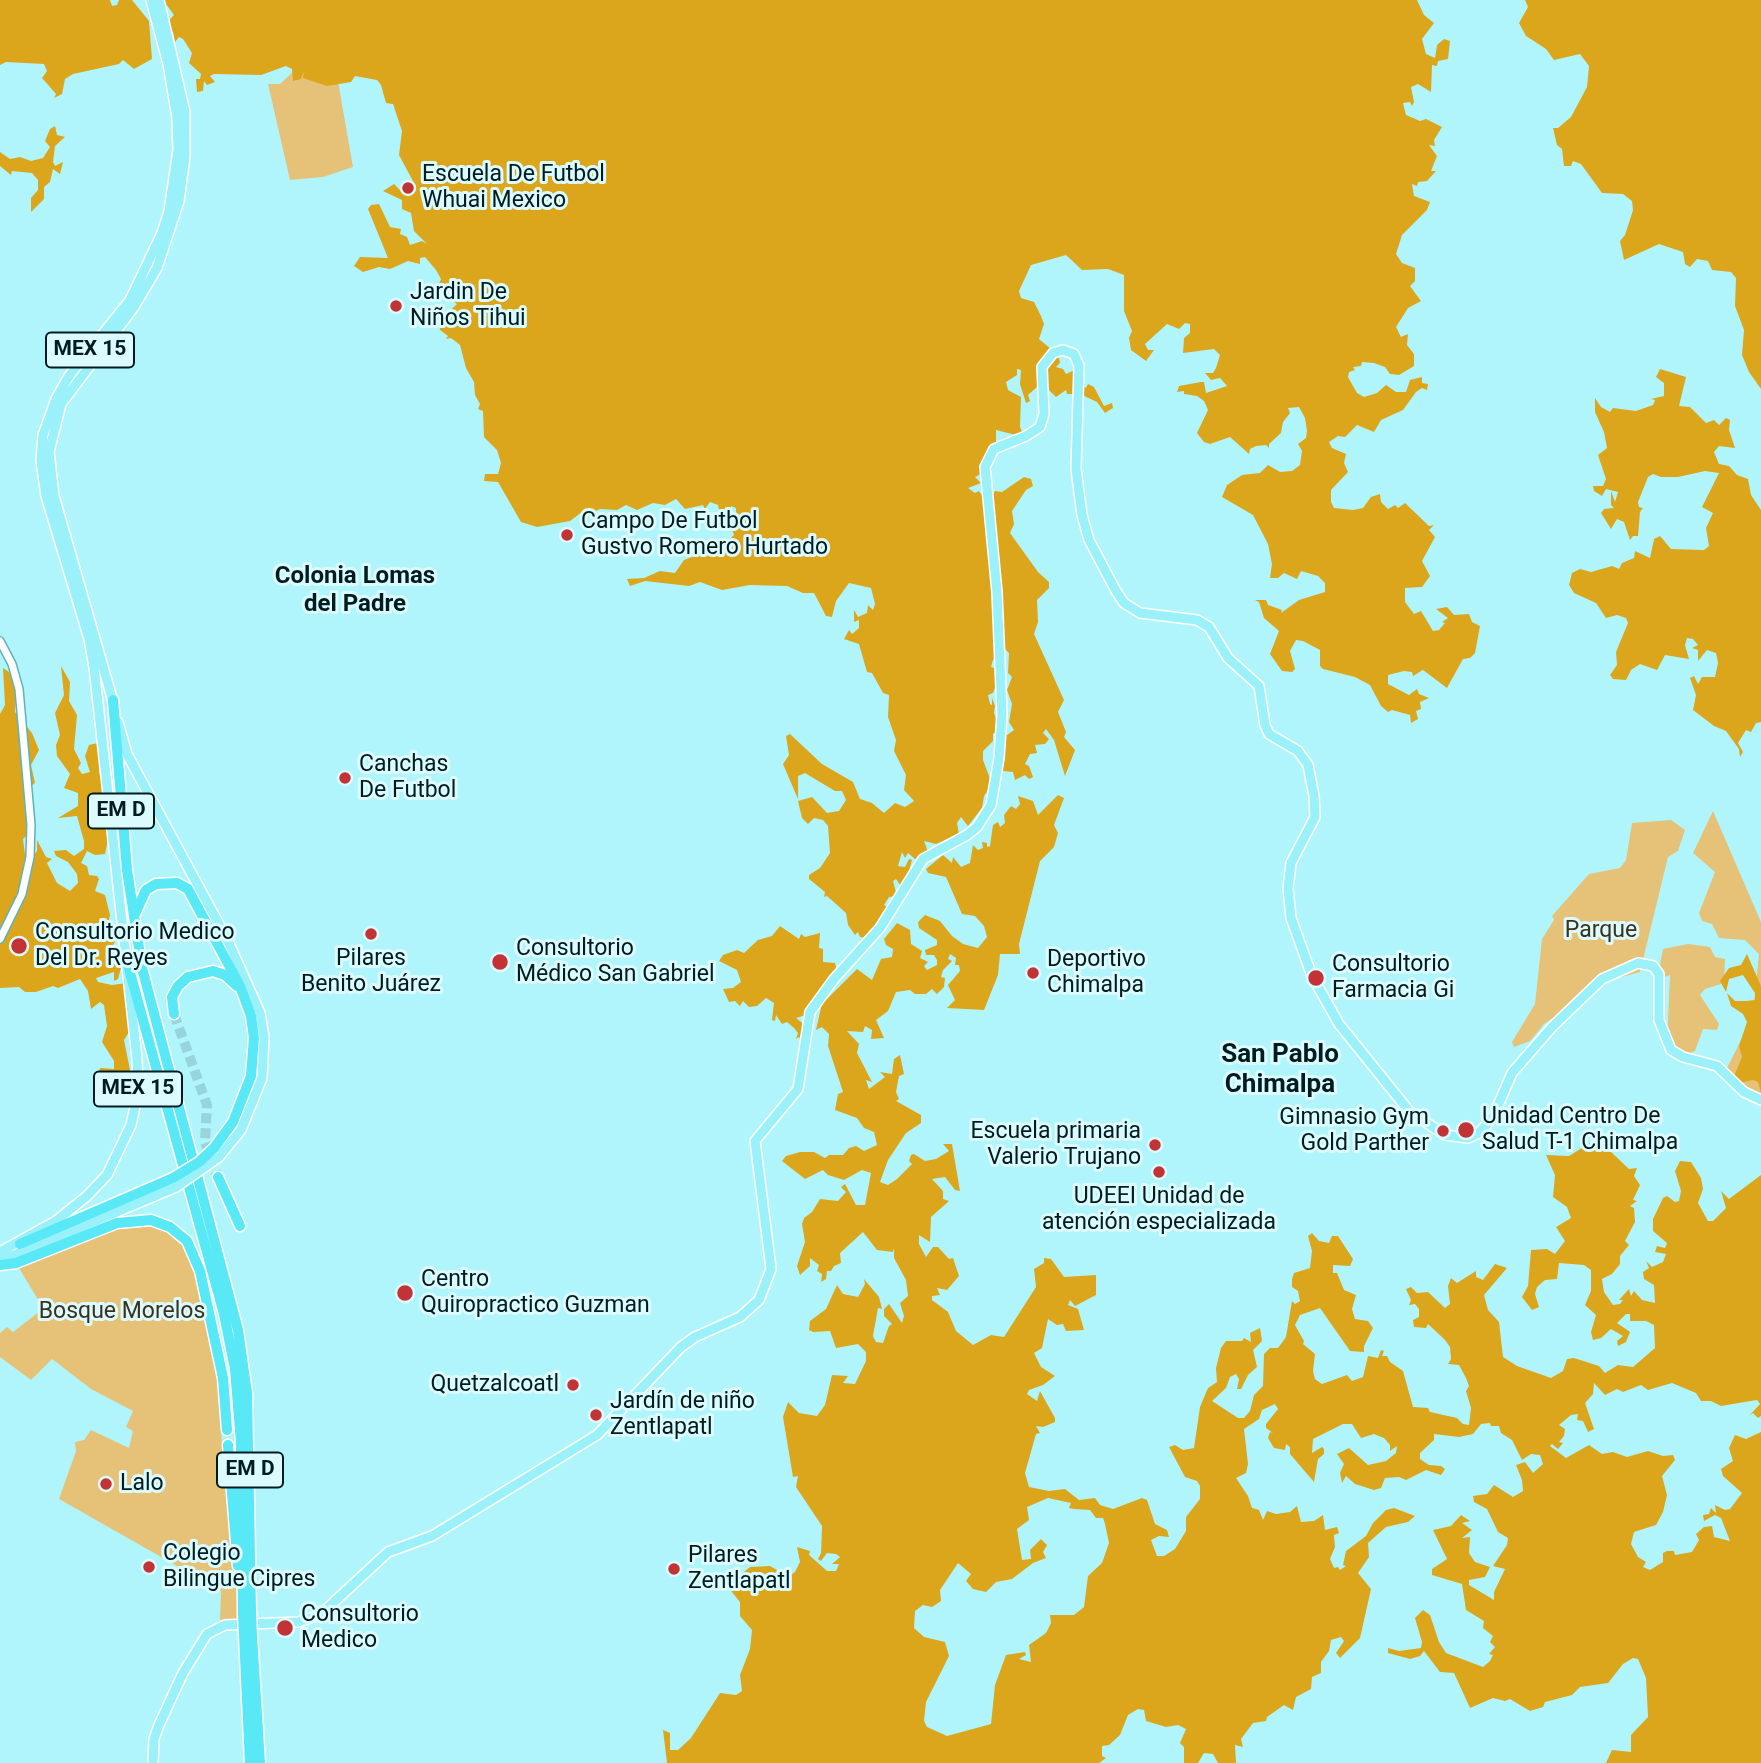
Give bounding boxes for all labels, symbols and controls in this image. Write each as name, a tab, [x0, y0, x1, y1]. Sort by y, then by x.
place label: Escuela De Futbol Whuai Mexico	[422, 161, 605, 215]
marker: Escuela De Futbol Whuai Mexico	[400, 180, 416, 196]
place label: Jardin De Niños Tihui	[410, 279, 526, 333]
marker: Jardin De Niños Tihui	[388, 298, 404, 314]
road number: MEX 15	[46, 332, 134, 368]
place label: Campo De Futbol Gustvo Romero Hurtado	[581, 508, 828, 562]
marker: Campo De Futbol Gustvo Romero Hurtado	[559, 527, 575, 543]
district label: Colonia Lomas del Padre	[275, 563, 435, 619]
place label: Canchas De Futbol	[359, 751, 456, 805]
marker: Canchas De Futbol	[337, 770, 353, 786]
road number: EM D	[88, 794, 154, 828]
park label: Parque	[1565, 917, 1637, 945]
place label: Consultorio Medico Del Dr. Reyes	[35, 919, 235, 973]
marker: Pilares Benito Juárez	[363, 926, 379, 942]
place label: Consultorio Médico San Gabriel	[516, 935, 715, 989]
marker: Consultorio Medico Del Dr. Reyes	[9, 936, 29, 956]
place label: Pilares Benito Juárez	[301, 945, 441, 999]
place label: Deportivo Chimalpa	[1047, 946, 1146, 1000]
place label: Consultorio Farmacia Gi	[1332, 951, 1454, 1005]
marker: Consultorio Médico San Gabriel	[490, 952, 510, 972]
marker: Deportivo Chimalpa	[1025, 965, 1041, 981]
marker: Consultorio Farmacia Gi	[1306, 968, 1326, 988]
district label: San Pablo Chimalpa	[1221, 1039, 1339, 1100]
road number: MEX 15	[94, 1072, 182, 1106]
place label: Unidad Centro De Salud T-1 Chimalpa	[1482, 1103, 1678, 1157]
place label: Gimnasio Gym Gold Parther	[1279, 1104, 1429, 1158]
place label: Escuela primaria Valerio Trujano	[970, 1118, 1141, 1172]
marker: Unidad Centro De Salud T-1 Chimalpa	[1456, 1120, 1476, 1140]
marker: Gimnasio Gym Gold Parther	[1435, 1123, 1451, 1139]
marker: Escuela primaria Valerio Trujano	[1147, 1137, 1163, 1153]
marker: UDEEI Unidad de atención especializada	[1151, 1164, 1167, 1180]
place label: UDEEI Unidad de atención especializada	[1042, 1183, 1276, 1237]
place label: Centro Quiropractico Guzman	[421, 1266, 650, 1320]
marker: Centro Quiropractico Guzman	[395, 1283, 415, 1303]
park label: Bosque Morelos	[39, 1298, 205, 1326]
place label: Quetzalcoatl	[430, 1371, 559, 1399]
marker: Quetzalcoatl	[565, 1377, 581, 1393]
place label: Jardín de niño Zentlapatl	[610, 1388, 755, 1442]
marker: Jardín de niño Zentlapatl	[588, 1407, 604, 1423]
road number: EM D	[217, 1452, 283, 1488]
place label: Lalo	[120, 1470, 164, 1498]
marker: Lalo	[98, 1476, 114, 1492]
place label: Colegio Bilingue Cipres	[163, 1540, 315, 1594]
place label: Pilares Zentlapatl	[688, 1542, 791, 1596]
marker: Colegio Bilingue Cipres	[141, 1559, 157, 1575]
marker: Pilares Zentlapatl	[666, 1561, 682, 1577]
place label: Consultorio Medico	[301, 1601, 419, 1655]
marker: Consultorio Medico	[275, 1618, 295, 1638]

